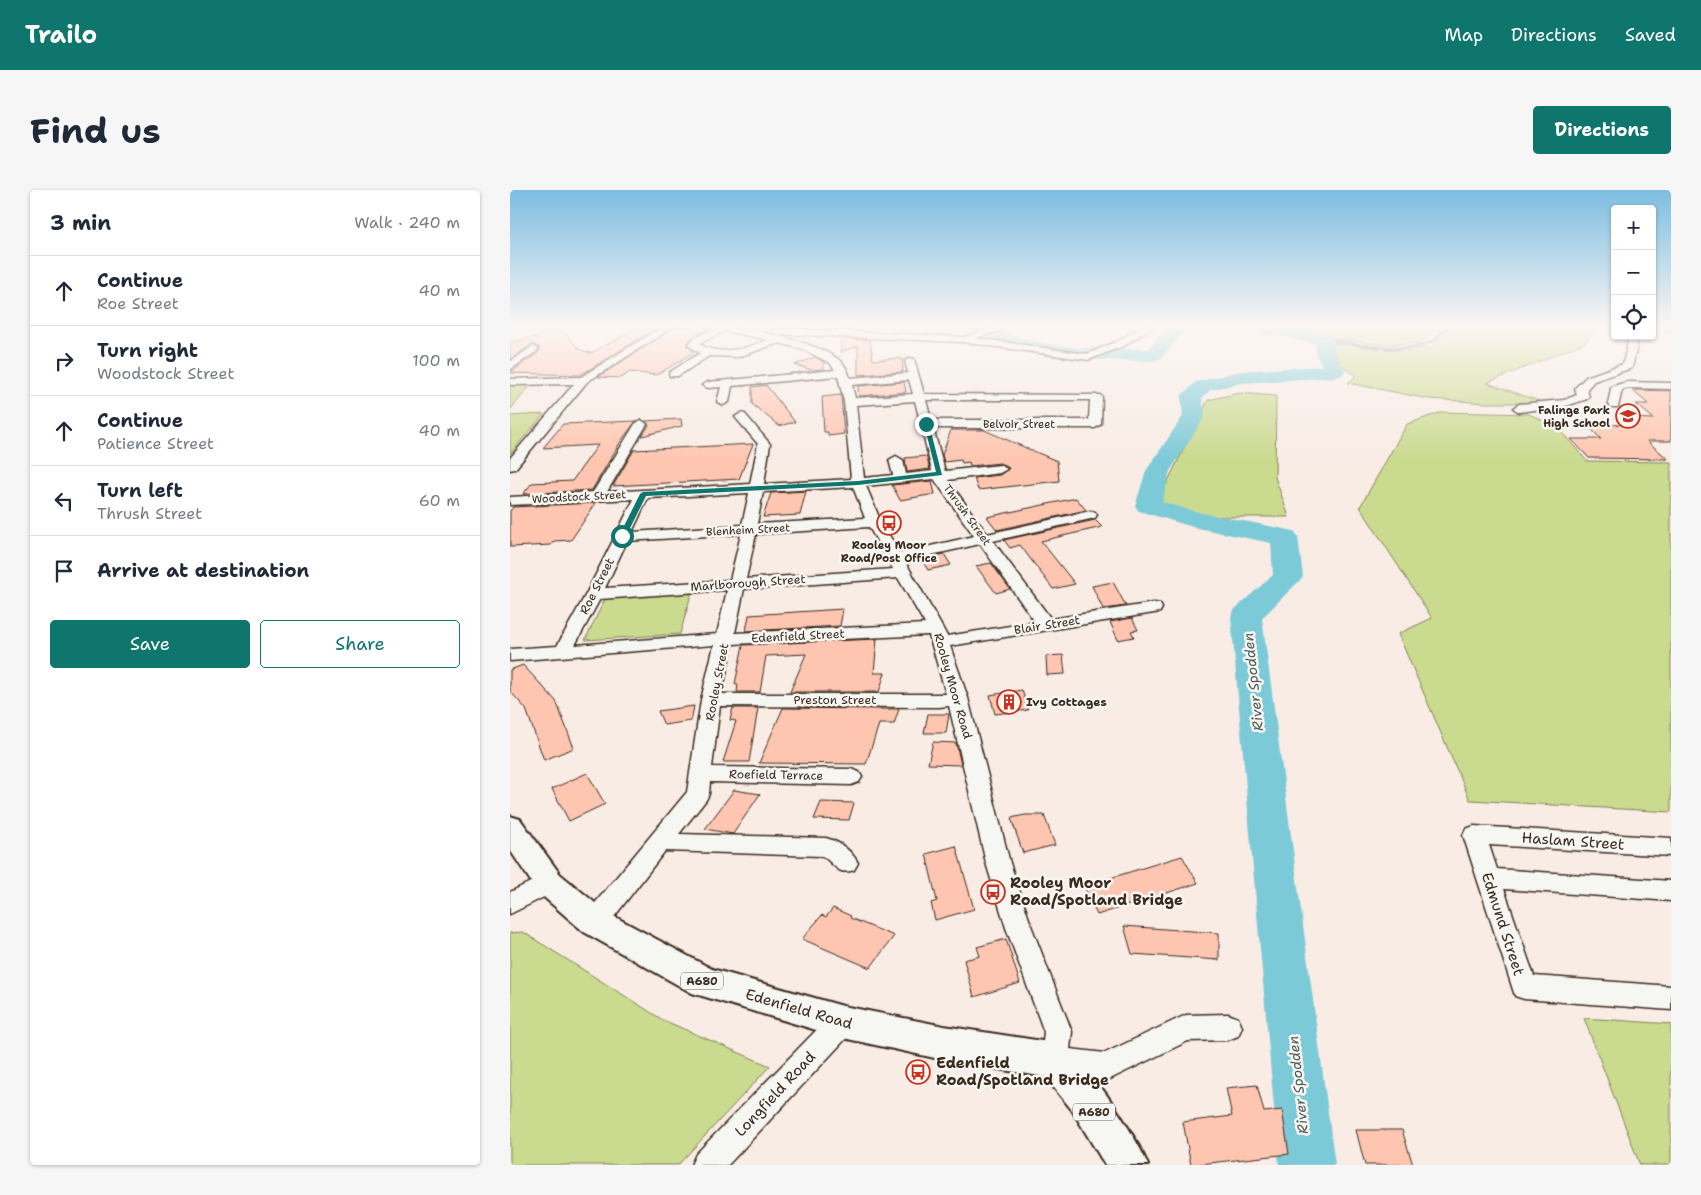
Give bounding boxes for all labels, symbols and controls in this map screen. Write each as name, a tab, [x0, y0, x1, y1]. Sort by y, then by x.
text: Trailo	[25, 19, 97, 51]
text: Map	[1445, 23, 1483, 47]
text: Directions	[1511, 23, 1597, 47]
text: Saved	[1625, 23, 1676, 47]
button: Directions	[1533, 106, 1671, 154]
text: Find us	[30, 107, 161, 154]
map controls	[1611, 205, 1656, 340]
button: +	[1611, 205, 1656, 250]
text: 3 min	[50, 209, 111, 237]
text: Walk · 240 m	[354, 212, 460, 233]
button: −	[1611, 250, 1656, 295]
text: Continue	[97, 268, 183, 293]
icon: ahead	[50, 277, 78, 305]
text: 40 m	[418, 280, 460, 301]
text: Roe Street	[97, 293, 179, 314]
button: locate	[1611, 295, 1656, 340]
text: Turn right	[97, 338, 198, 363]
icon: right	[50, 347, 78, 375]
text: 100 m	[412, 350, 460, 371]
text: Woodstock Street	[97, 363, 234, 384]
place label: Falinge Park High School	[1538, 403, 1610, 431]
school or university icon: Falinge Park High School	[1615, 403, 1641, 429]
text: Continue	[97, 408, 183, 433]
route end	[915, 413, 938, 436]
icon: ahead	[50, 417, 78, 445]
street label: Belvoir Street	[983, 417, 1055, 432]
text: 40 m	[418, 420, 460, 441]
text: Patience Street	[97, 433, 214, 454]
text: Turn left	[97, 478, 183, 503]
street label: Thrush Street	[940, 481, 994, 549]
icon: left	[50, 487, 78, 515]
street label: Woodstock Street	[531, 487, 627, 507]
text: 60 m	[419, 490, 460, 511]
text: Thrush Street	[97, 503, 202, 524]
bus stop icon: Rooley Moor Road/Post Office	[876, 510, 902, 536]
street label: Blenheim Street	[706, 520, 791, 540]
route start	[611, 525, 634, 548]
place label: Rooley Moor Road/Post Office	[841, 538, 938, 566]
street label: Roe Street	[576, 555, 618, 617]
icon: arrive	[50, 557, 78, 585]
text: Arrive at destination	[97, 558, 309, 583]
street label: Marlborough Street	[690, 571, 806, 595]
street label: Blair Street	[1013, 612, 1081, 638]
button: Save	[50, 620, 250, 668]
button: Share	[260, 620, 460, 668]
street label: Edenfield Street	[751, 626, 845, 646]
street label: Rooley Moor Road	[930, 631, 976, 741]
water label: River Spodden	[1239, 632, 1267, 732]
street label: Rooley Street	[702, 642, 732, 722]
building icon: Ivy Cottages	[996, 689, 1022, 715]
street label: Preston Street	[794, 692, 876, 708]
place label: Ivy Cottages	[1026, 694, 1107, 710]
street label: Roefield Terrace	[729, 766, 823, 784]
street label: Haslam Street	[1521, 827, 1625, 855]
street label: Edmund Street	[1477, 870, 1529, 978]
place label: Rooley Moor Road/Spotland Bridge	[1010, 873, 1183, 910]
bus stop icon: Rooley Moor Road/Spotland Bridge	[980, 879, 1006, 905]
road number: A680	[681, 972, 723, 989]
street label: Edenfield Road	[743, 984, 855, 1034]
water label: River Spodden	[1284, 1035, 1312, 1135]
street label: Longfield Road	[730, 1047, 820, 1141]
place label: Edenfield Road/Spotland Bridge	[936, 1053, 1109, 1090]
bus stop icon: Edenfield Road/Spotland Bridge	[905, 1059, 931, 1085]
road number: A680	[1073, 1104, 1115, 1120]

